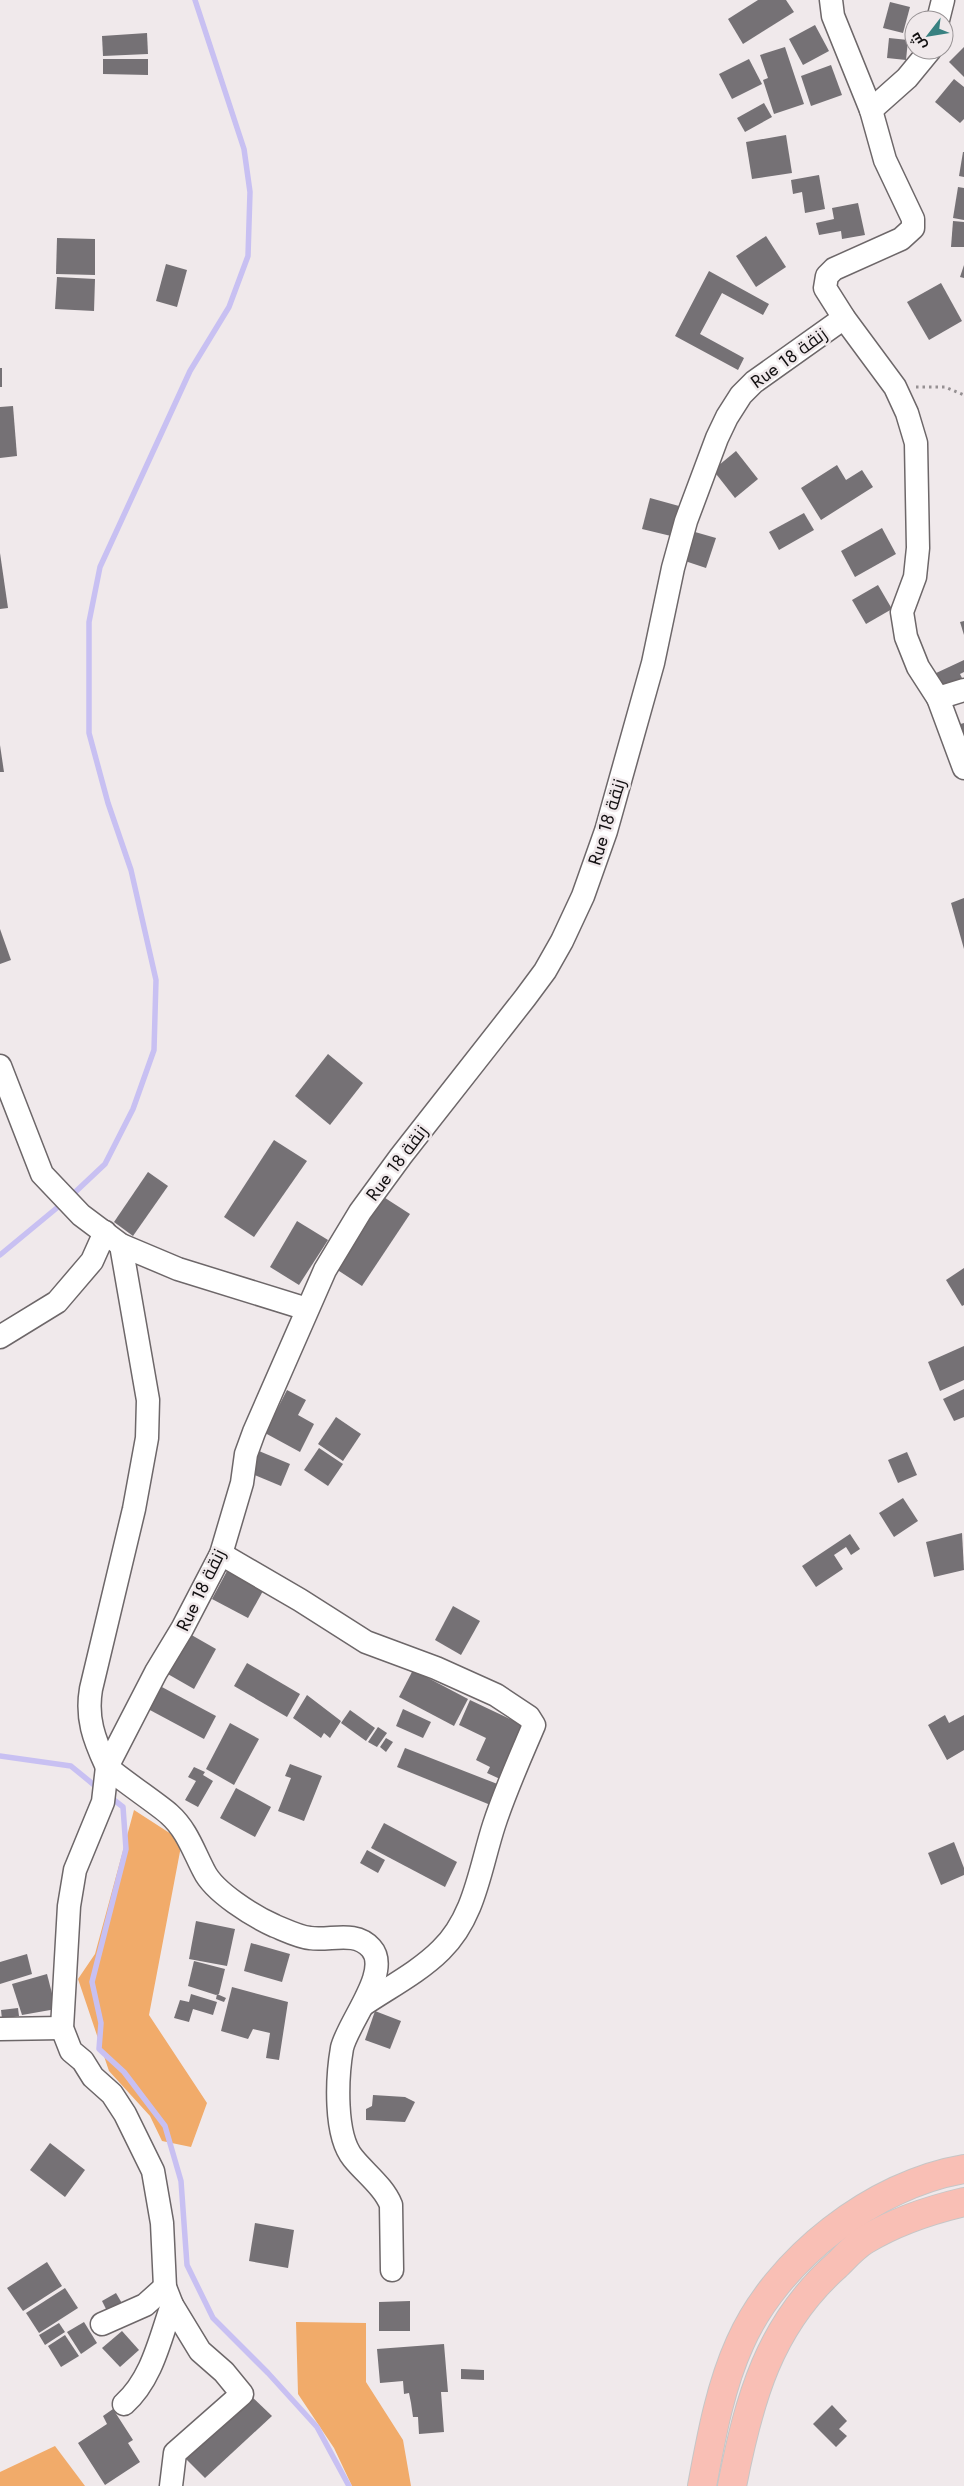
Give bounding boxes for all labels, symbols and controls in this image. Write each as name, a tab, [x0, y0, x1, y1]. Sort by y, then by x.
north arrow	[904, 10, 954, 60]
text: ش	[905, 29, 931, 55]
street label: Rue 18 زنقة	[745, 321, 833, 395]
street label: Rue 18 زنقة	[582, 776, 632, 868]
street label: Rue 18 زنقة	[360, 1120, 434, 1206]
street label: Rue 18 زنقة	[170, 1544, 232, 1636]

